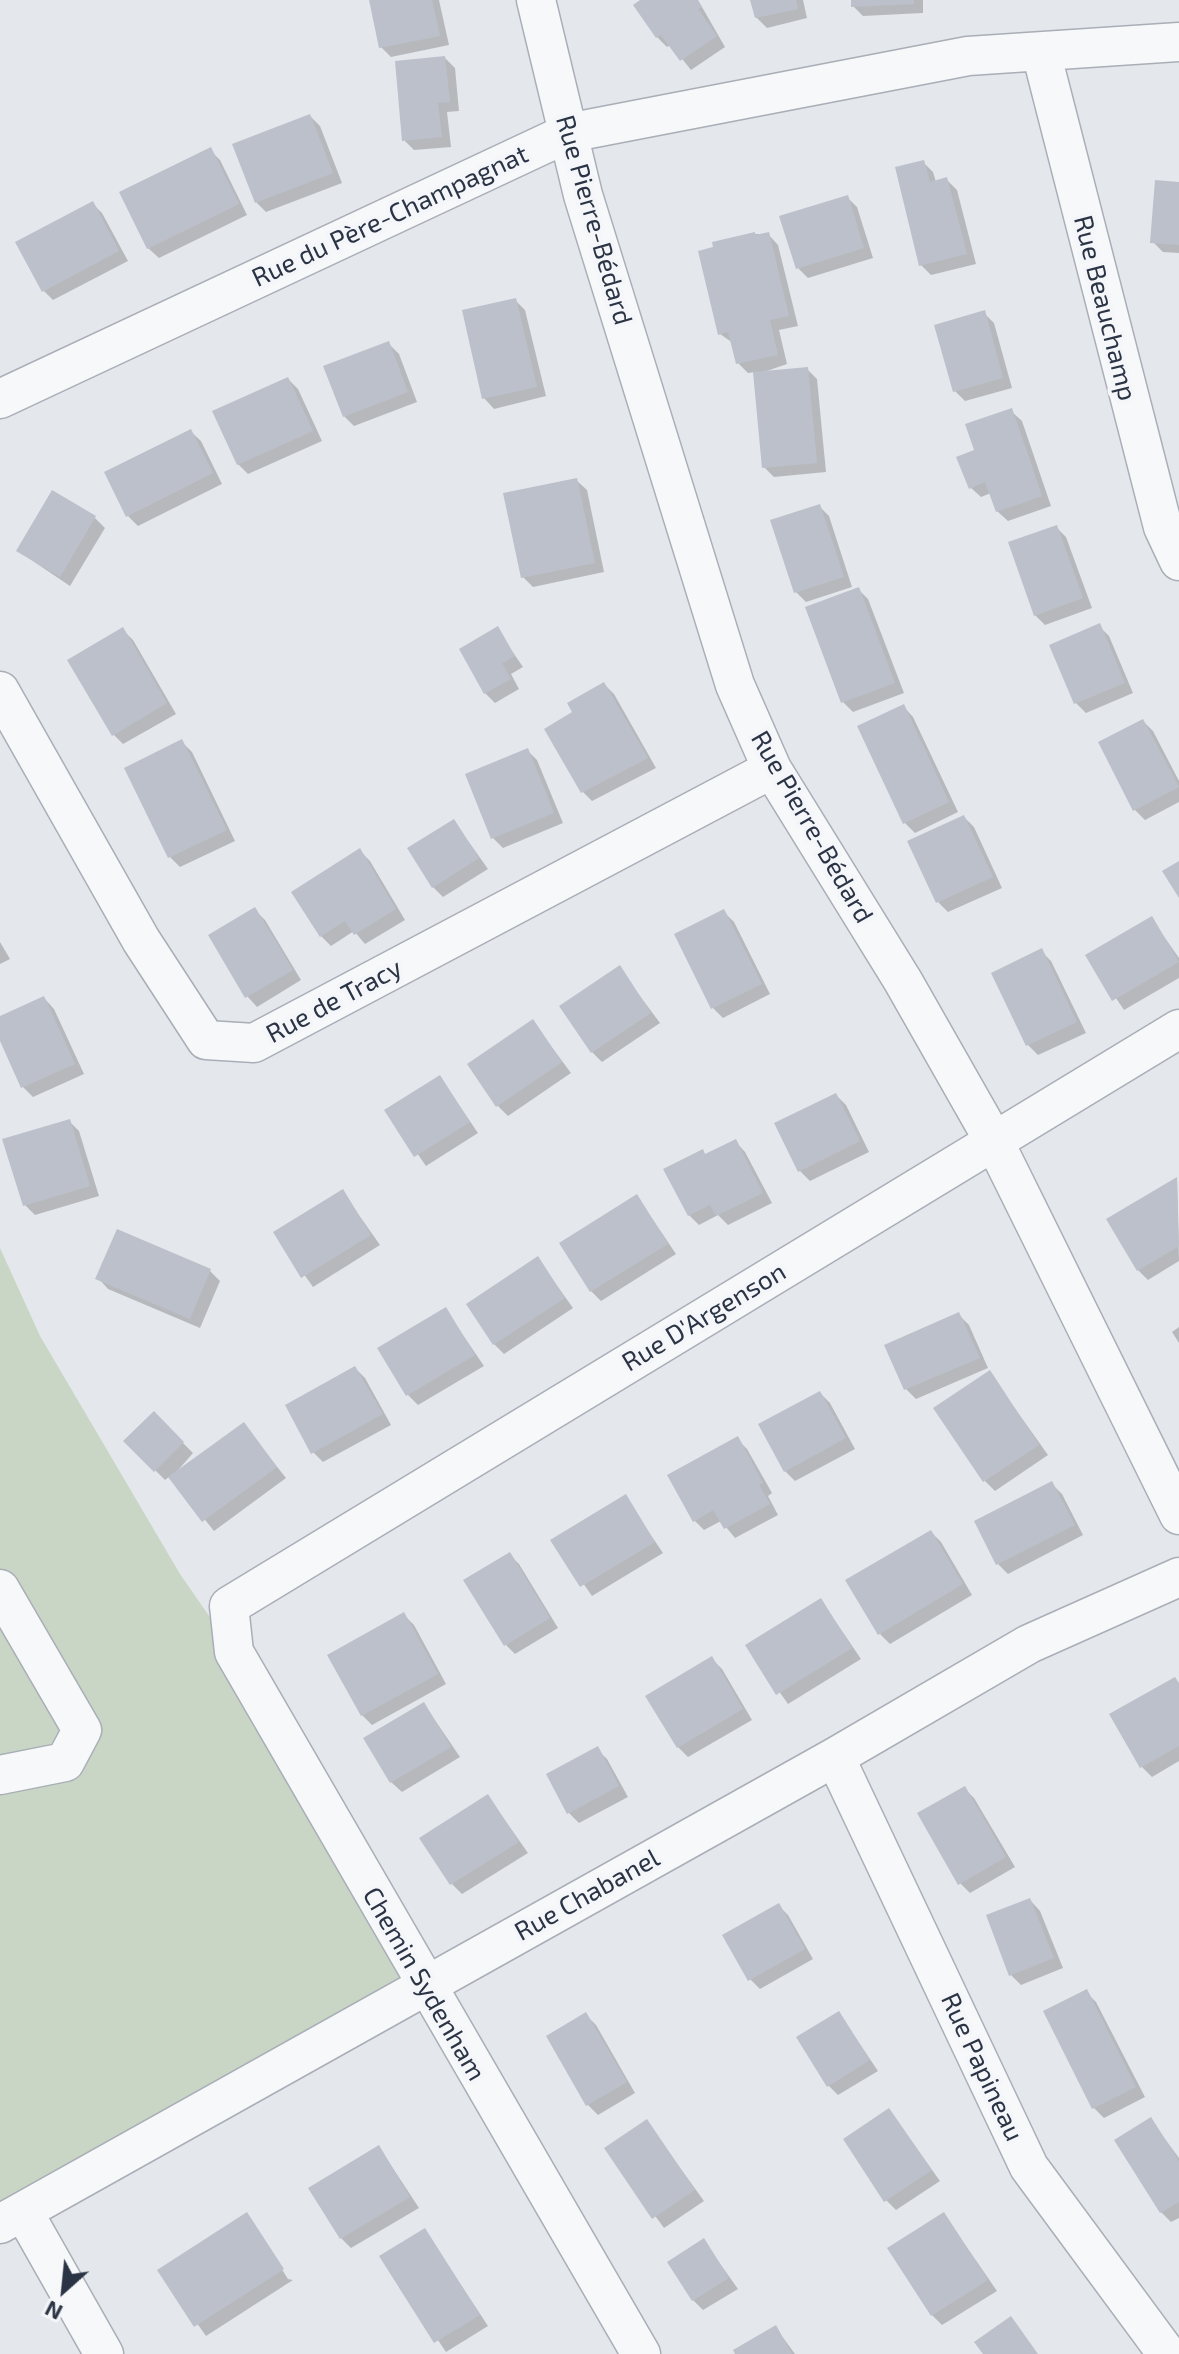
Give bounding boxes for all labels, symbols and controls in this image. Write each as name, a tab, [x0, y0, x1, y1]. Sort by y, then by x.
street label: Rue Pierre-Bédard	[549, 111, 639, 329]
street label: Rue du Père-Champagnat	[247, 138, 533, 294]
street label: Rue Beauchamp	[1067, 212, 1143, 404]
street label: Rue Pierre-Bédard	[744, 725, 880, 929]
street label: Rue de Tracy	[261, 952, 407, 1050]
street label: Rue D'Argenson	[616, 1256, 792, 1378]
street label: Rue Chabanel	[509, 1842, 665, 1948]
street label: Chemin Sydenham	[356, 1882, 492, 2086]
street label: Rue Papineau	[934, 1988, 1030, 2146]
north arrow	[24, 2250, 104, 2330]
text: N	[40, 2296, 66, 2327]

